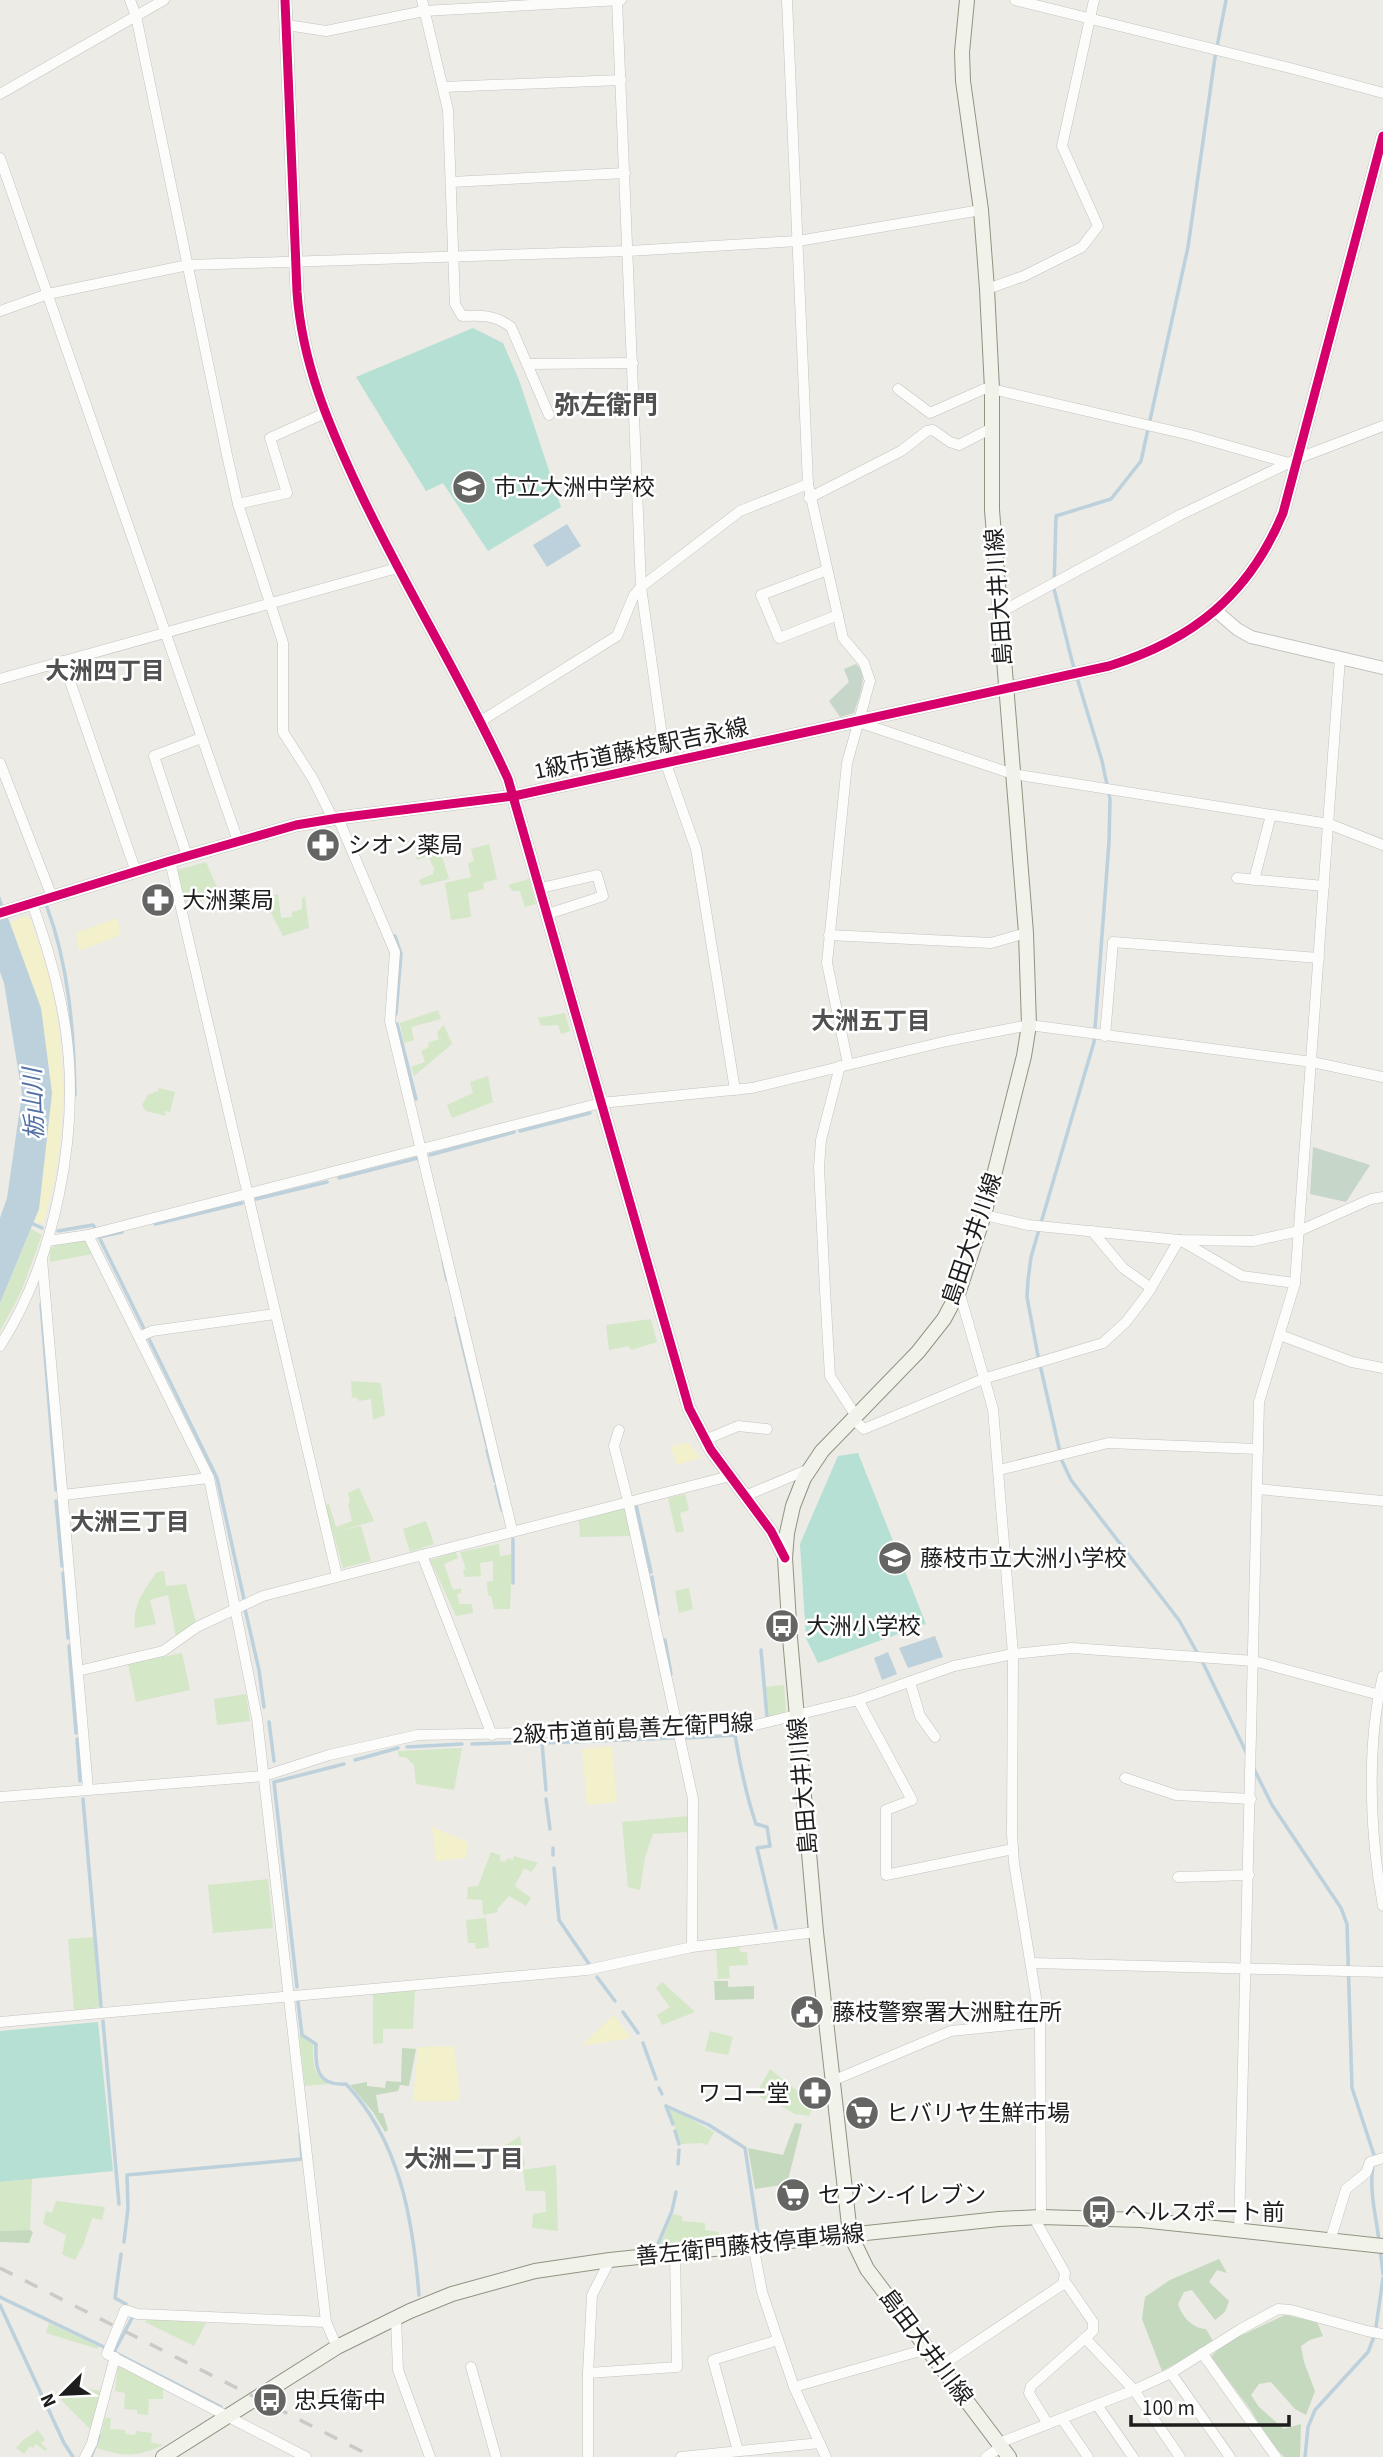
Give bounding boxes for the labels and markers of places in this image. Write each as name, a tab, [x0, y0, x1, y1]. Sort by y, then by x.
school or university icon: 市立大洲中学校	[450, 468, 488, 506]
place label: 市立大洲中学校	[494, 471, 655, 504]
pharmacy icon: シオン薬局	[304, 826, 342, 864]
place label: シオン薬局	[348, 829, 463, 862]
pharmacy icon: 大洲薬局	[139, 881, 177, 919]
place label: 大洲薬局	[182, 884, 274, 917]
school or university icon: 藤枝市立大洲小学校	[876, 1539, 914, 1577]
place label: 藤枝市立大洲小学校	[920, 1542, 1127, 1575]
bus stop icon: 大洲小学校	[763, 1607, 801, 1645]
place label: 大洲小学校	[806, 1610, 921, 1643]
public building icon: 藤枝警察署大洲駐在所	[788, 1993, 826, 2031]
place label: 藤枝警察署大洲駐在所	[832, 1996, 1062, 2029]
pharmacy icon: ワコー堂	[796, 2074, 834, 2112]
place label: ワコー堂	[698, 2077, 790, 2110]
supermarket icon: ヒバリヤ生鮮市場	[843, 2094, 881, 2132]
place label: ヒバリヤ生鮮市場	[886, 2097, 1070, 2130]
supermarket icon: セブン-イレブン	[774, 2176, 812, 2214]
place label: セブン-イレブン	[818, 2179, 986, 2212]
bus stop icon: ヘルスポート前	[1080, 2193, 1118, 2231]
place label: ヘルスポート前	[1124, 2196, 1285, 2229]
bus stop icon: 忠兵衛中	[251, 2381, 289, 2419]
place label: 忠兵衛中	[294, 2384, 386, 2417]

